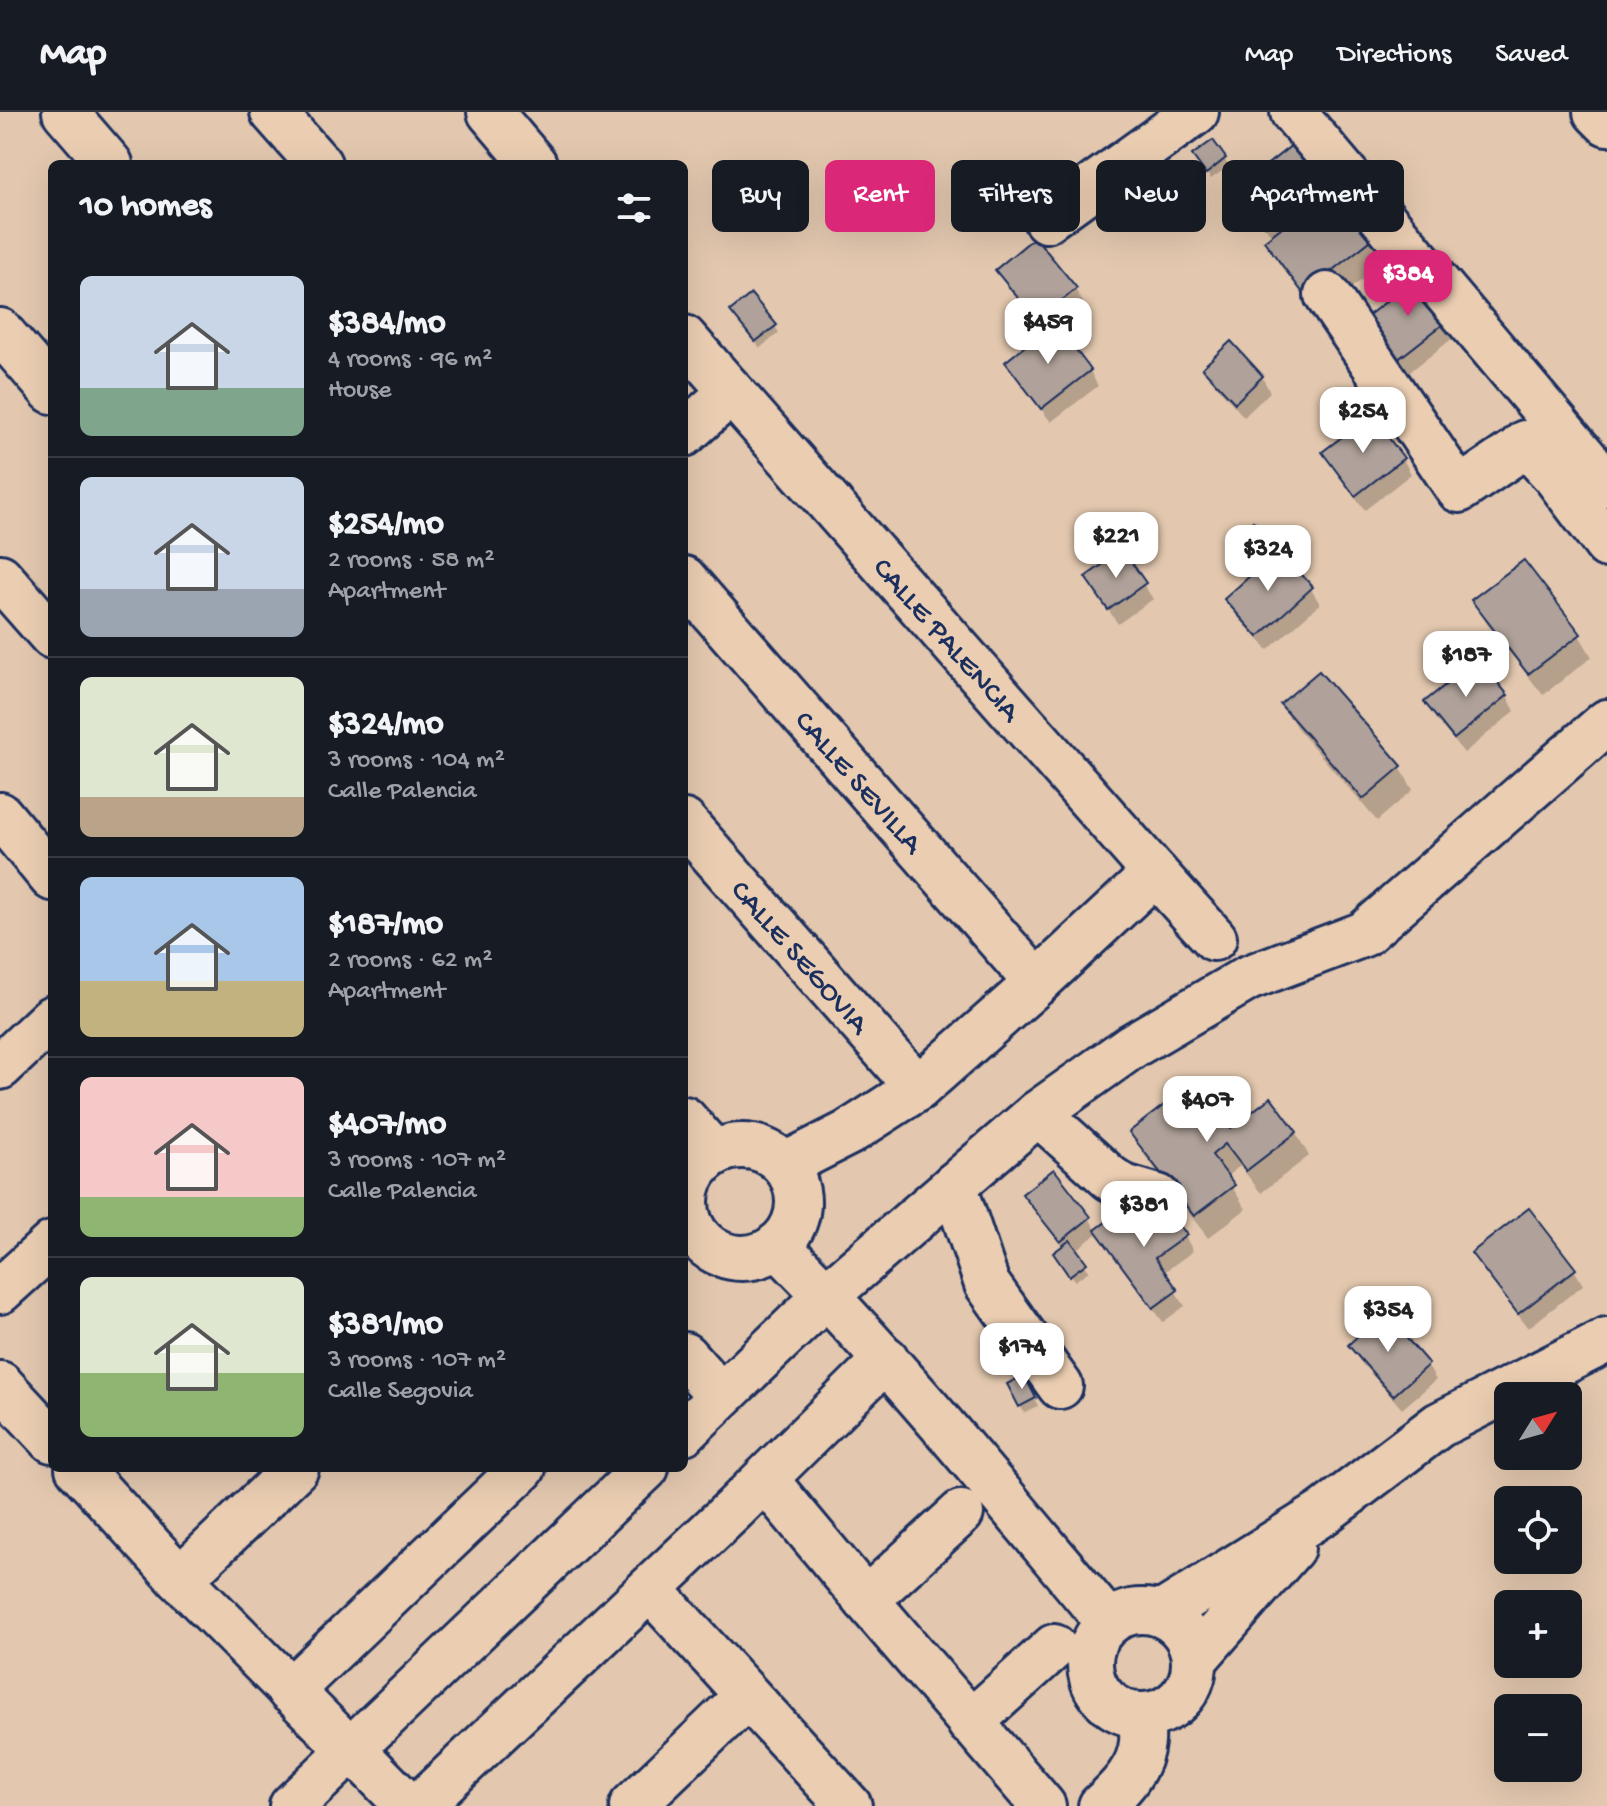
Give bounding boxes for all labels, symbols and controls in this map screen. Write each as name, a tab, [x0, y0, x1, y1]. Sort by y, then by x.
text: Map	[40, 33, 106, 77]
text: Map	[1245, 39, 1293, 72]
text: Directions	[1337, 39, 1451, 72]
text: Saved	[1495, 39, 1567, 72]
chip: Buy	[712, 160, 809, 232]
chip: Rent	[825, 160, 935, 232]
chip: Filters	[951, 160, 1080, 232]
chip: New	[1096, 160, 1206, 232]
chip: Apartment	[1222, 160, 1404, 232]
icon: filters	[612, 186, 656, 230]
text: 10 homes	[80, 188, 211, 228]
pin: $384	[1361, 250, 1455, 318]
text: $384	[1382, 260, 1434, 291]
pin: $459	[1001, 298, 1095, 366]
text: $384/mo	[328, 305, 446, 345]
icon: home	[144, 308, 240, 404]
text: $459	[1023, 308, 1073, 339]
text: 4 rooms · 96 m²	[328, 345, 492, 376]
text: House	[328, 376, 392, 407]
pin: $254	[1316, 387, 1410, 455]
text: $254	[1338, 397, 1388, 428]
text: $254/mo	[328, 506, 444, 546]
icon: home	[144, 509, 240, 605]
pin: $221	[1069, 512, 1163, 580]
text: $221	[1092, 522, 1140, 553]
pin: $324	[1221, 525, 1315, 593]
text: $324	[1243, 535, 1293, 566]
text: 2 rooms · 58 m²	[328, 546, 494, 577]
street label: CALLE PALENCIA	[864, 552, 1027, 731]
text: Apartment	[328, 577, 445, 608]
pin: $187	[1419, 631, 1513, 699]
text: $187	[1441, 641, 1491, 672]
street label: CALLE SEVILLA	[785, 705, 930, 863]
text: $324/mo	[328, 706, 444, 746]
icon: home	[144, 709, 240, 805]
text: 3 rooms · 104 m²	[328, 746, 505, 777]
text: Calle Palencia	[328, 777, 477, 808]
street label: CALLE SEGOVIA	[721, 875, 876, 1044]
text: $187/mo	[328, 906, 443, 946]
icon: home	[144, 909, 240, 1005]
text: 2 rooms · 62 m²	[328, 946, 492, 977]
text: Apartment	[328, 977, 445, 1008]
pin: $407	[1160, 1076, 1254, 1144]
text: $407	[1181, 1086, 1233, 1117]
text: $407/mo	[328, 1106, 446, 1146]
icon: home	[144, 1109, 240, 1205]
text: 3 rooms · 107 m²	[328, 1146, 506, 1177]
text: Calle Palencia	[328, 1177, 477, 1208]
pin: $381	[1097, 1181, 1191, 1249]
text: $381	[1119, 1191, 1169, 1222]
pin: $354	[1341, 1286, 1435, 1354]
text: $354	[1362, 1296, 1414, 1327]
text: $381/mo	[328, 1306, 443, 1346]
icon: home	[144, 1309, 240, 1405]
pin: $174	[975, 1323, 1069, 1391]
text: $174	[998, 1333, 1046, 1364]
text: 3 rooms · 107 m²	[328, 1346, 506, 1377]
text: Calle Segovia	[328, 1377, 473, 1408]
north arrow	[1494, 1382, 1582, 1470]
map controls	[1494, 1382, 1582, 1782]
button: locate	[1494, 1486, 1582, 1574]
button: +	[1494, 1590, 1582, 1678]
button: −	[1494, 1694, 1582, 1782]

